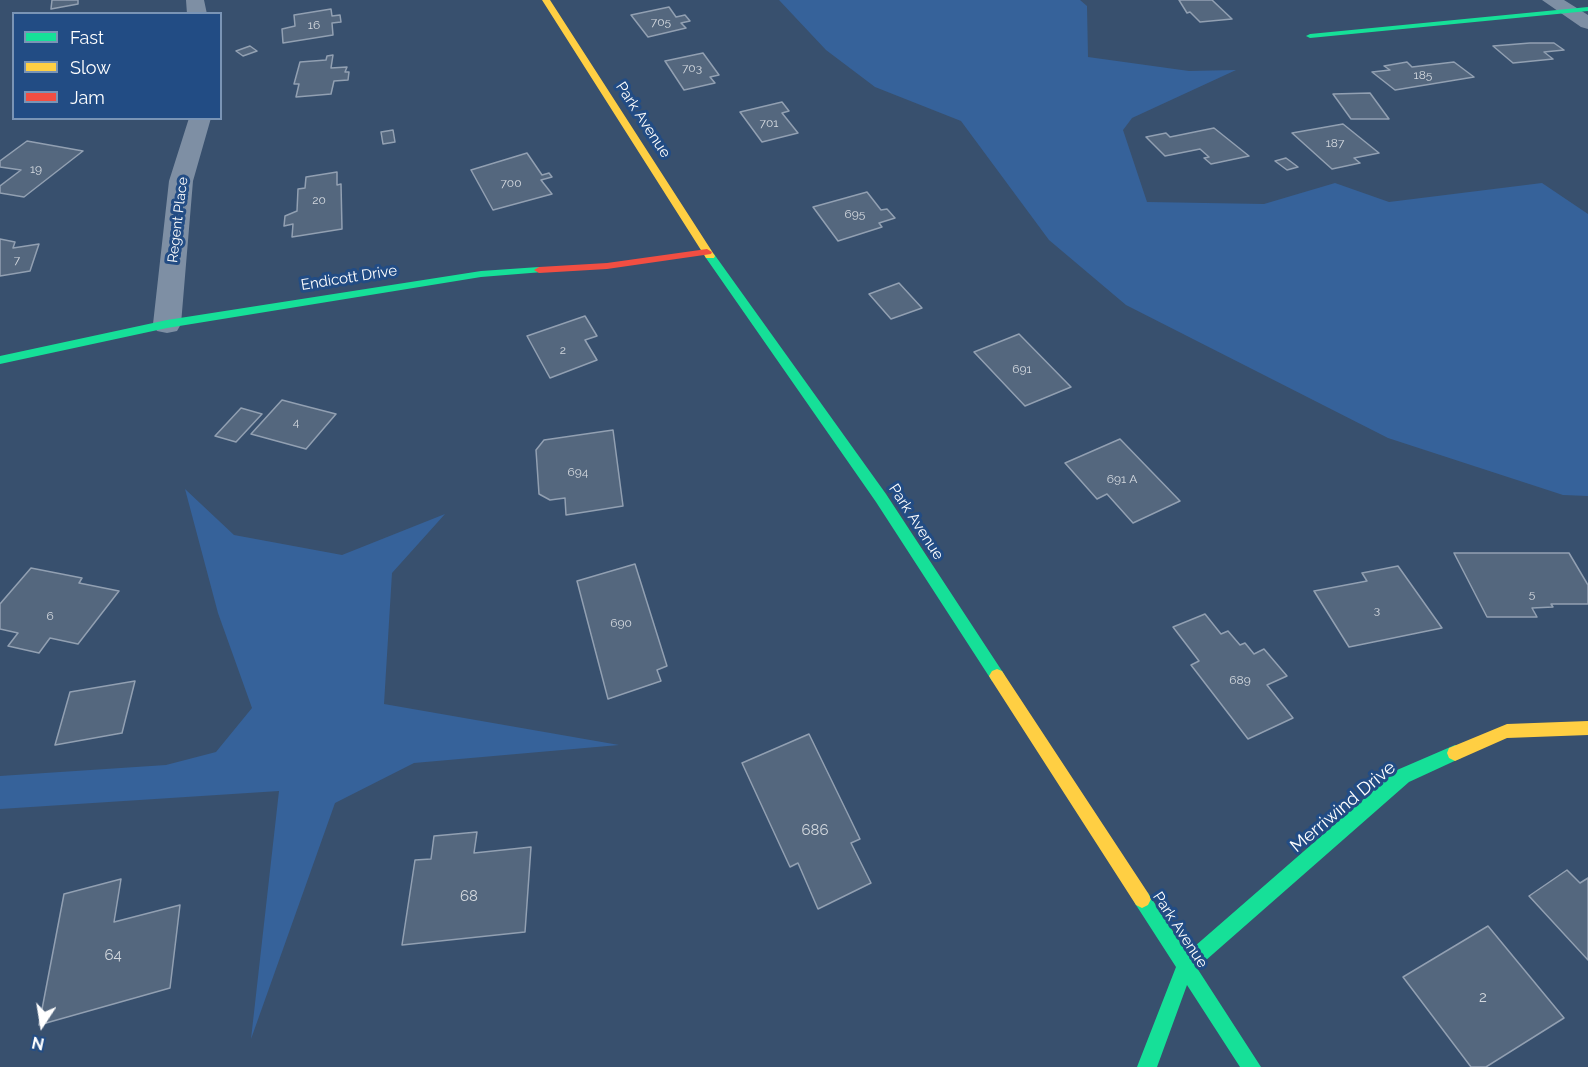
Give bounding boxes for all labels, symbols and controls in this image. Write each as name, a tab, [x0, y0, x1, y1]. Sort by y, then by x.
legend	[12, 12, 222, 120]
house number: 705	[651, 15, 671, 29]
house number: 16	[308, 18, 320, 32]
text: Fast	[70, 27, 104, 48]
text: Slow	[70, 57, 111, 78]
house number: 703	[682, 61, 702, 75]
house number: 185	[1414, 68, 1432, 82]
street label: Park Avenue	[612, 79, 674, 161]
text: Jam	[70, 87, 105, 108]
house number: 701	[760, 116, 778, 130]
house number: 187	[1326, 136, 1344, 150]
house number: 19	[30, 162, 42, 176]
street label: Regent Place	[164, 176, 192, 264]
house number: 700	[500, 176, 522, 190]
house number: 20	[312, 193, 326, 207]
house number: 695	[845, 207, 865, 221]
house number: 7	[14, 253, 20, 267]
street label: Endicott Drive	[300, 262, 398, 294]
house number: 2	[560, 343, 566, 357]
house number: 691	[1012, 362, 1032, 376]
house number: 4	[293, 415, 299, 429]
house number: 694	[568, 465, 588, 479]
house number: 691 A	[1107, 472, 1137, 486]
street label: Park Avenue	[885, 481, 947, 563]
house number: 5	[1529, 587, 1535, 601]
house number: 3	[1374, 603, 1380, 617]
house number: 6	[46, 609, 54, 623]
house number: 690	[610, 616, 632, 630]
house number: 689	[1229, 673, 1251, 687]
street label: Merriwind Drive	[1286, 757, 1400, 857]
house number: 686	[802, 821, 828, 839]
house number: 68	[460, 887, 478, 905]
street label: Park Avenue	[1149, 889, 1211, 971]
house number: 64	[104, 946, 122, 964]
house number: 2	[1479, 988, 1487, 1006]
north arrow	[12, 995, 72, 1055]
text: N	[30, 1033, 46, 1054]

